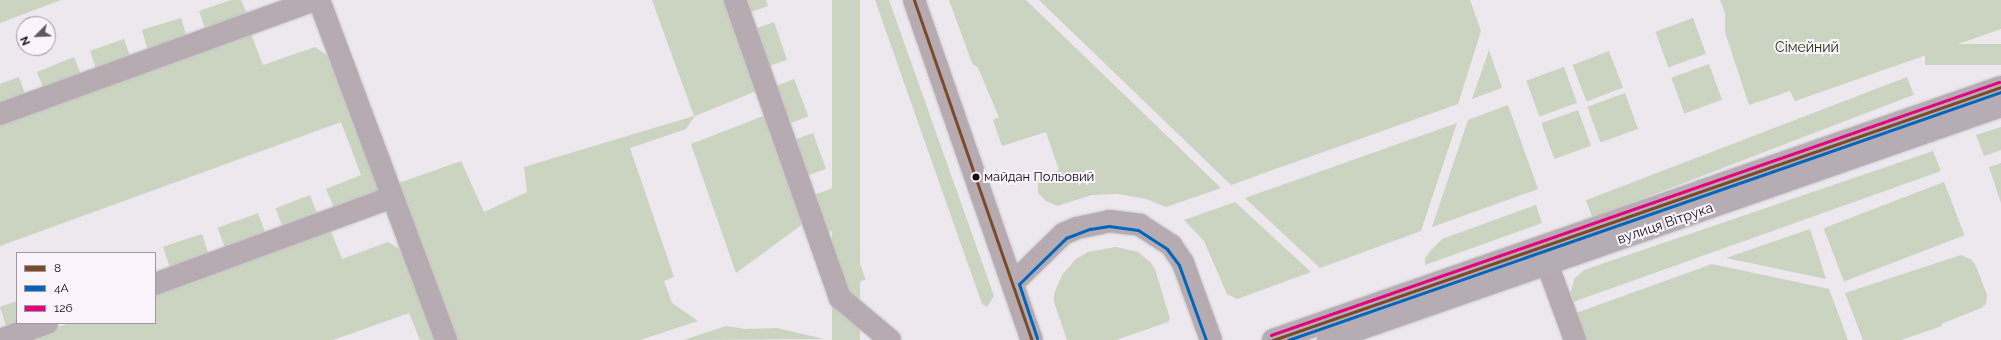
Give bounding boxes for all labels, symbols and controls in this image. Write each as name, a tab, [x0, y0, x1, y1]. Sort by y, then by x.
north arrow	[16, 16, 56, 56]
text: N	[18, 34, 33, 47]
park label: Сімейний	[1775, 39, 1839, 55]
place label: майдан Польовий	[984, 169, 1094, 185]
marker: майдан Польовий	[971, 172, 981, 182]
street label: вулиця Вітрука	[1615, 199, 1715, 247]
legend	[16, 252, 156, 324]
text: 8	[54, 261, 61, 275]
text: 4А	[54, 281, 69, 295]
text: 126	[54, 301, 73, 315]

